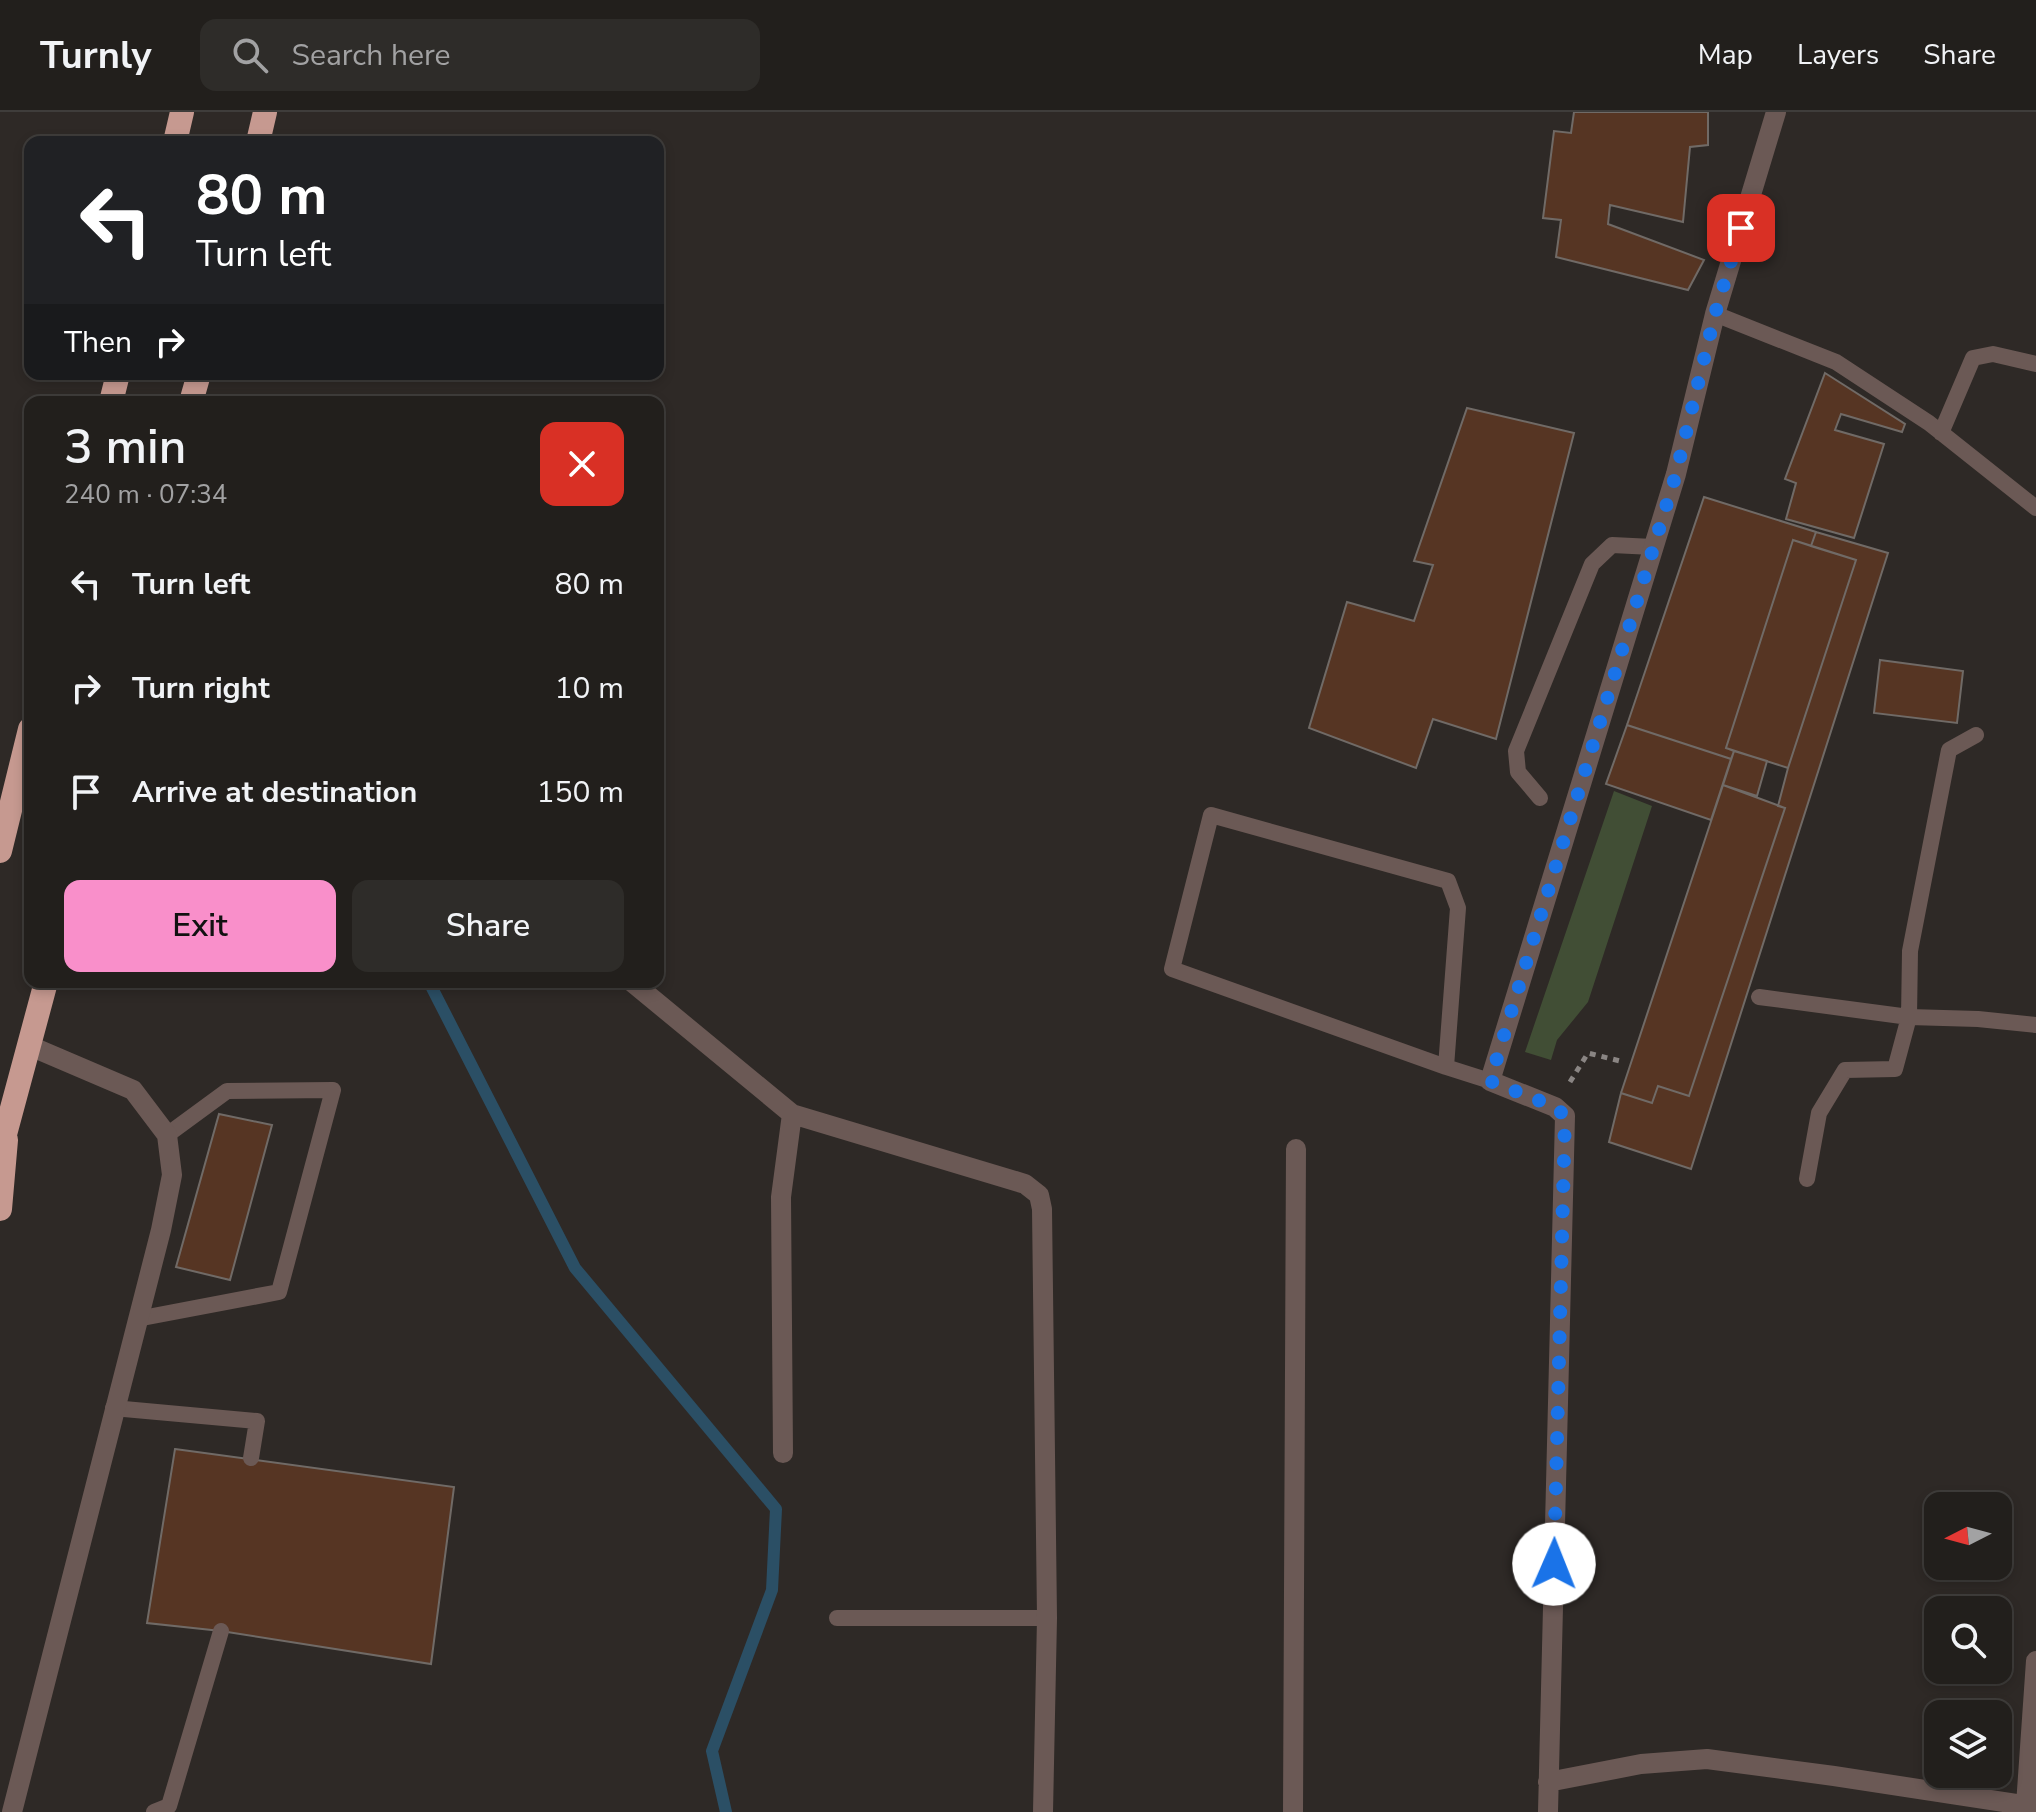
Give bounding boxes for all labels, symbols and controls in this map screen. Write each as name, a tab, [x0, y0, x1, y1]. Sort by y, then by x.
search box	[200, 19, 760, 91]
text: Turnly	[40, 30, 152, 81]
icon: search	[228, 33, 272, 77]
text: Search here	[292, 35, 451, 76]
text: Map	[1698, 36, 1753, 74]
text: Layers	[1797, 36, 1879, 74]
text: Share	[1923, 36, 1996, 74]
text: 80 m	[196, 157, 327, 234]
icon: left	[64, 168, 168, 272]
pin	[1707, 194, 1775, 262]
icon: arrive	[1719, 206, 1763, 250]
text: Turn left	[196, 230, 331, 279]
icon: right	[148, 320, 192, 364]
text: Then	[64, 322, 132, 363]
text: 3 min	[64, 414, 186, 480]
button: close	[540, 422, 624, 506]
text: 240 m · 07:34	[64, 477, 227, 512]
icon: left	[64, 562, 108, 606]
text: Turn left	[132, 564, 250, 605]
text: 80 m	[555, 564, 624, 605]
icon: right	[64, 666, 108, 710]
text: Turn right	[132, 668, 270, 709]
text: 10 m	[555, 668, 624, 709]
icon: arrive	[64, 770, 108, 814]
text: Arrive at destination	[132, 772, 417, 813]
text: 150 m	[537, 772, 624, 813]
button: Exit	[64, 880, 336, 972]
button: Share	[352, 880, 624, 972]
north arrow	[1924, 1492, 2012, 1580]
map controls	[1924, 1492, 2012, 1788]
position arrow	[1512, 1522, 1596, 1606]
button: search	[1924, 1596, 2012, 1684]
button: layers	[1924, 1700, 2012, 1788]

